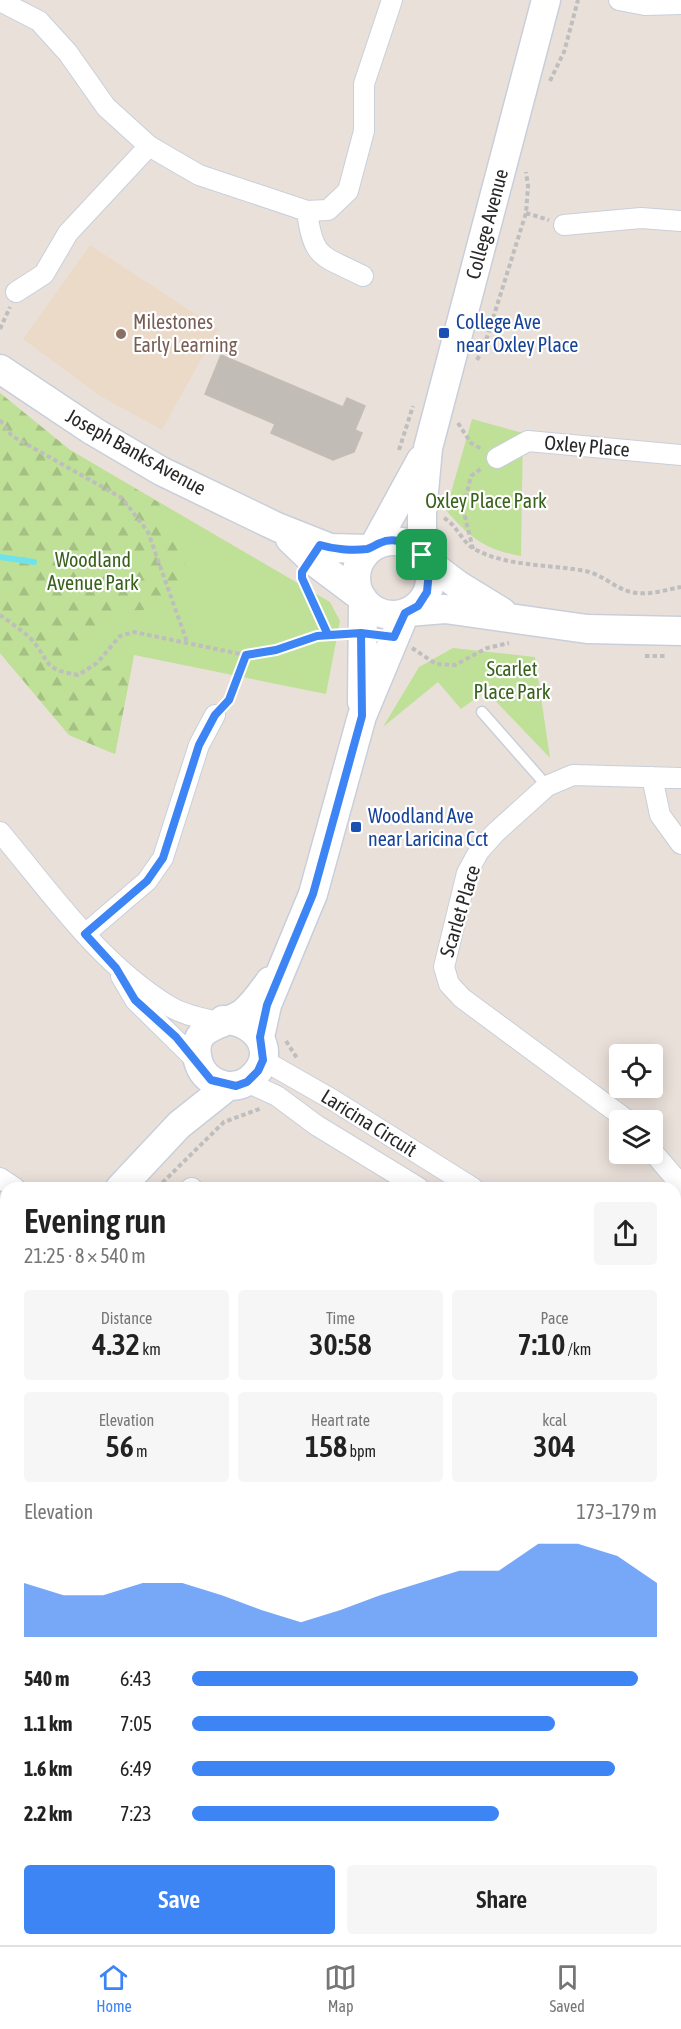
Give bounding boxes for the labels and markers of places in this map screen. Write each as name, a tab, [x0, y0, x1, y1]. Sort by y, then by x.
place label: Milestones Early Learning	[133, 310, 238, 356]
place label: College Ave near Oxley Place	[456, 310, 578, 356]
marker: College Ave near Oxley Place	[437, 326, 451, 340]
marker: Milestones Early Learning	[114, 327, 128, 341]
pin	[396, 529, 447, 580]
place label: Woodland Ave near Laricina Cct	[368, 804, 488, 850]
marker: Woodland Ave near Laricina Cct	[349, 820, 363, 834]

